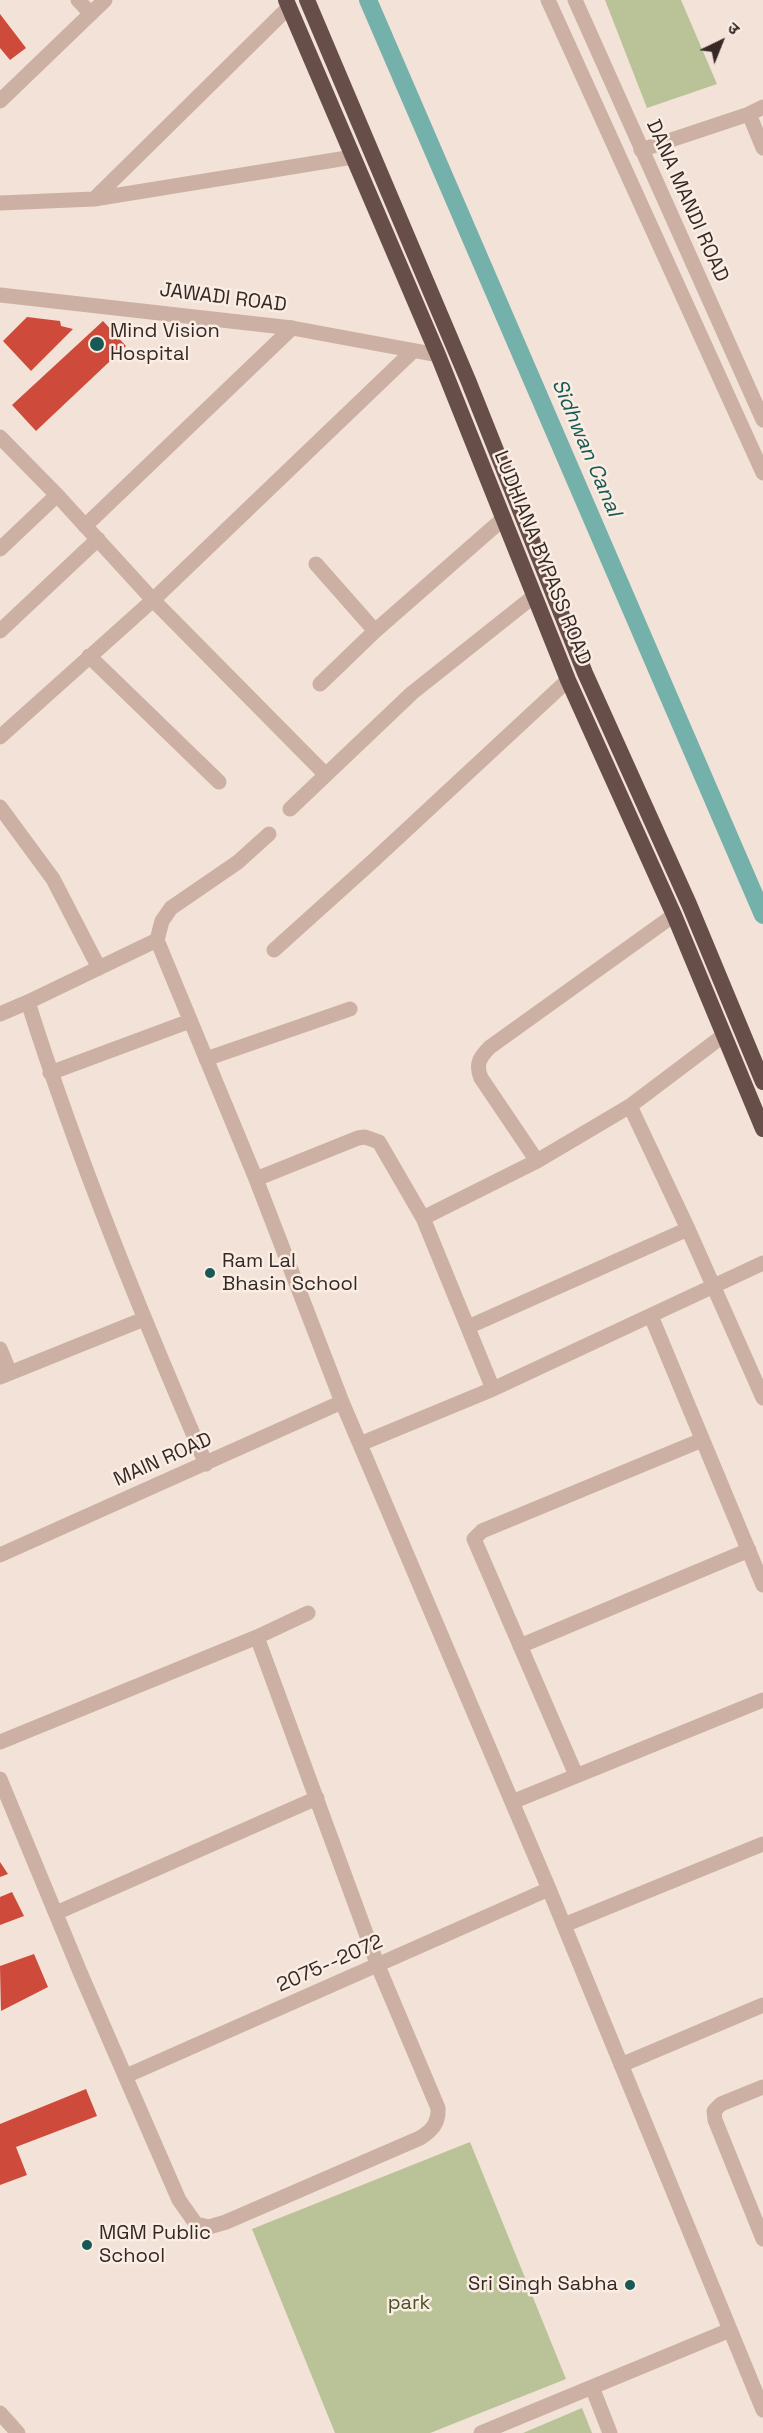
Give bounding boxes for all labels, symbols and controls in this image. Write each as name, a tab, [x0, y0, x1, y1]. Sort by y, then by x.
north arrow	[691, 12, 751, 72]
text: उ	[723, 18, 744, 39]
street label: DANA MANDI ROAD	[640, 116, 734, 286]
street label: JAWADI ROAD	[158, 278, 288, 318]
place label: Mind Vision Hospital	[110, 320, 220, 367]
marker: Mind Vision Hospital	[88, 335, 106, 353]
water label: Sidhwan Canal	[546, 375, 626, 521]
street label: LUDHIANA BYPASS ROAD	[488, 448, 596, 668]
place label: Ram Lal Bhasin School	[222, 1250, 358, 1297]
marker: Ram Lal Bhasin School	[203, 1266, 217, 1280]
street label: MAIN ROAD	[110, 1428, 216, 1492]
street label: 2075--2072	[273, 1930, 387, 1998]
place label: MGM Public School	[99, 2222, 211, 2269]
marker: MGM Public School	[80, 2238, 94, 2252]
place label: Sri Singh Sabha	[468, 2273, 618, 2297]
marker: Sri Singh Sabha	[623, 2278, 637, 2292]
park label: park	[388, 2292, 430, 2316]

